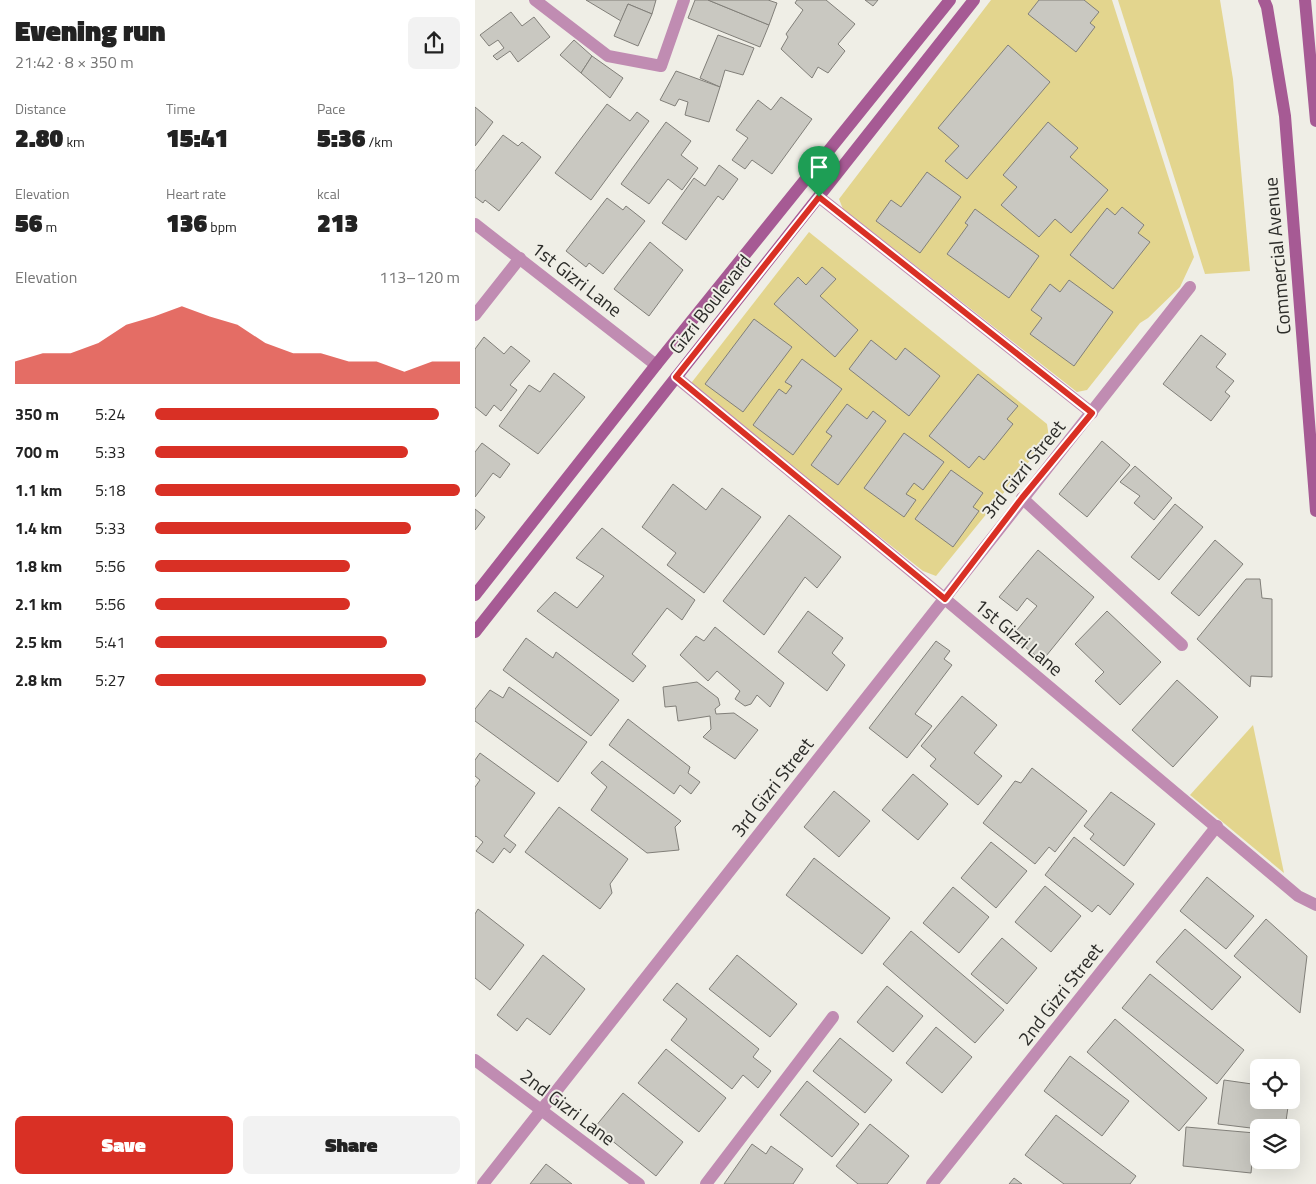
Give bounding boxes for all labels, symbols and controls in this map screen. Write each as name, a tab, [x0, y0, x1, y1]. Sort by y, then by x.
text: Evening run	[15, 9, 166, 52]
button: share	[408, 17, 460, 69]
text: 21:42 · 8 × 350 m	[15, 50, 134, 74]
text: Distance	[15, 98, 66, 119]
text: Time	[166, 98, 195, 119]
text: Pace	[317, 98, 345, 119]
text: 2.80	[15, 119, 63, 157]
text: 15:41	[166, 119, 228, 157]
text: 5:36	[317, 119, 365, 157]
text: km	[63, 131, 85, 152]
text: /km	[365, 131, 393, 152]
pin	[798, 146, 840, 197]
icon: arrive	[805, 153, 833, 181]
street label: Commercial Avenue	[1255, 176, 1298, 336]
text: Elevation	[15, 183, 69, 204]
text: Heart rate	[166, 183, 226, 204]
text: kcal	[317, 183, 340, 204]
text: 56	[15, 204, 43, 242]
text: 136	[166, 204, 207, 242]
text: 213	[317, 204, 358, 242]
text: m	[43, 216, 57, 237]
text: bpm	[207, 216, 237, 237]
street label: 1st Gizri Lane	[526, 234, 629, 323]
street label: Gizri Boulevard	[661, 247, 758, 360]
text: Elevation	[15, 265, 77, 289]
text: 113–120 m	[379, 265, 460, 289]
text: 350 m	[15, 402, 59, 426]
text: 5:24	[95, 402, 125, 426]
street label: 3rd Gizri Street	[974, 413, 1072, 524]
text: 700 m	[15, 440, 59, 464]
text: 5:33	[95, 440, 125, 464]
text: 1.1 km	[15, 478, 62, 502]
text: 5:18	[95, 478, 125, 502]
text: 1.4 km	[15, 516, 62, 540]
text: 5:33	[95, 516, 125, 540]
text: 1.8 km	[15, 554, 62, 578]
text: 5:56	[95, 554, 125, 578]
street label: 1st Gizri Lane	[969, 591, 1070, 682]
text: 2.1 km	[15, 592, 62, 616]
text: 5:56	[95, 592, 125, 616]
text: 2.5 km	[15, 630, 62, 654]
text: 5:41	[95, 630, 125, 654]
text: 2.8 km	[15, 668, 62, 692]
text: 5:27	[95, 668, 125, 692]
street label: 3rd Gizri Street	[723, 730, 820, 843]
street label: 2nd Gizri Street	[1010, 936, 1109, 1051]
map controls	[1250, 1059, 1300, 1169]
button: locate	[1250, 1059, 1300, 1109]
street label: 2nd Gizri Lane	[514, 1061, 622, 1152]
button: Save	[15, 1116, 233, 1174]
button: Share	[243, 1116, 460, 1174]
button: layers	[1250, 1119, 1300, 1169]

